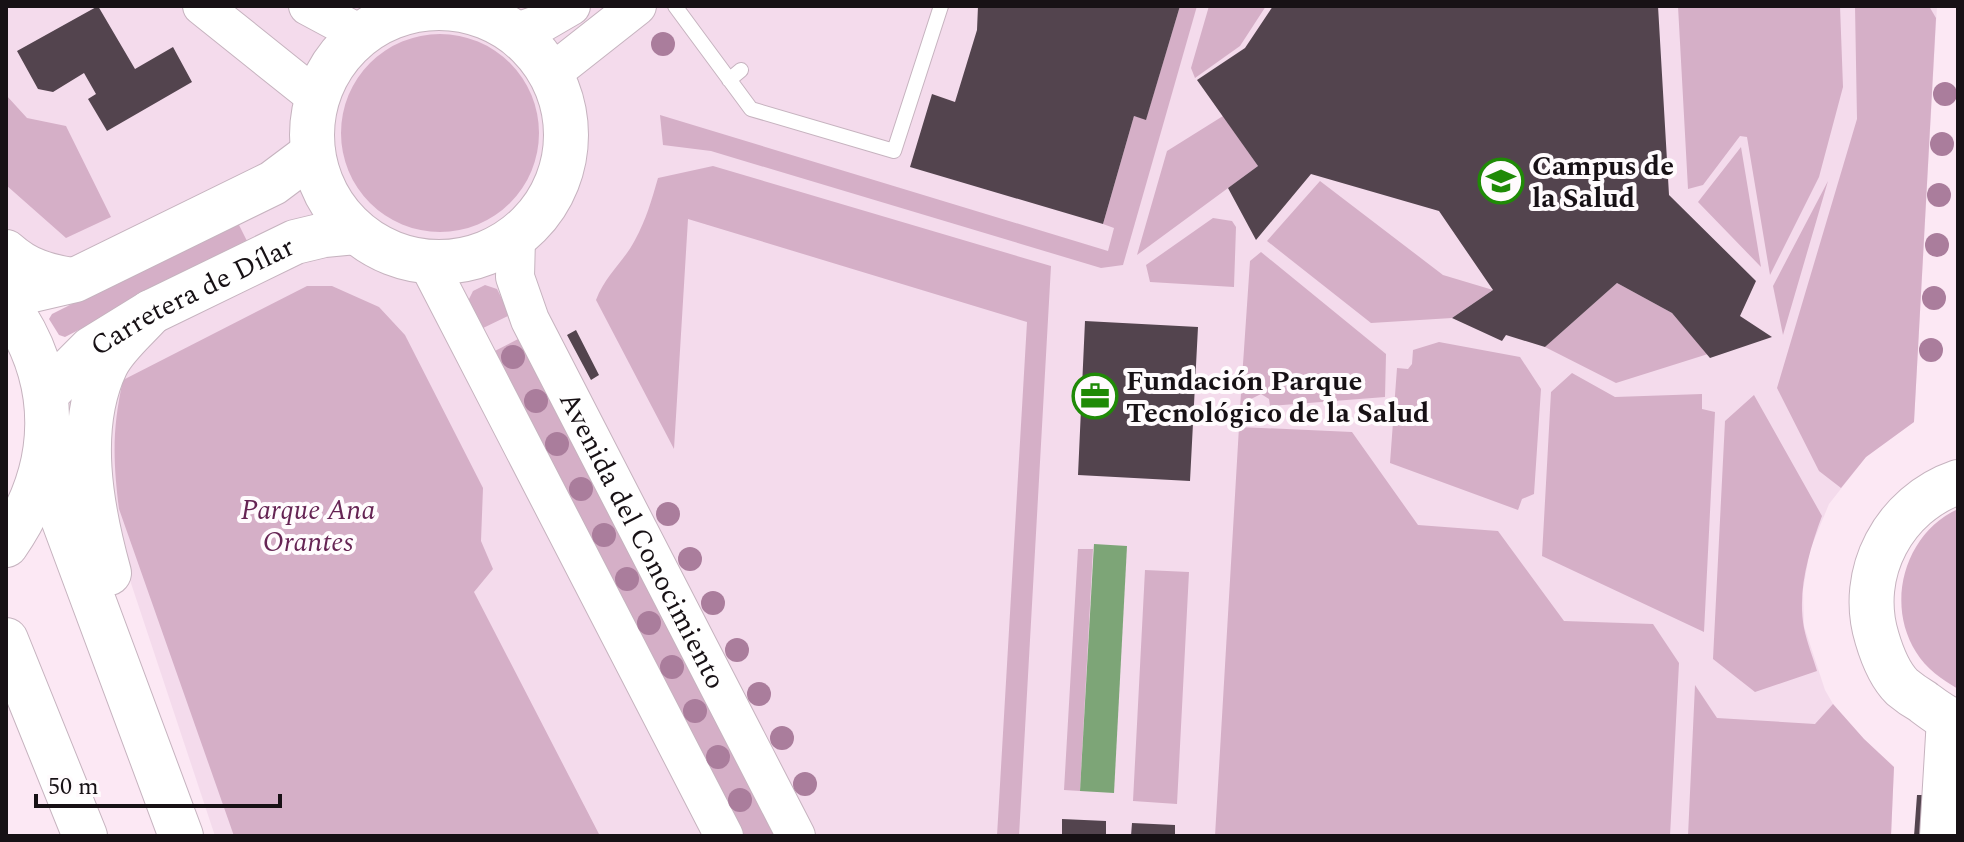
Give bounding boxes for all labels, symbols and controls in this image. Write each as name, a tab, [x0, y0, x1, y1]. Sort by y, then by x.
place label: Campus de la Salud	[1532, 145, 1674, 220]
school or university icon: Campus de la Salud	[1477, 157, 1525, 205]
street label: Carretera de Dílar	[82, 226, 302, 368]
place label: Fundación Parque Tecnológico de la Salud	[1126, 360, 1429, 435]
office icon: Fundación Parque Tecnológico de la Salud	[1071, 372, 1119, 420]
street label: Avenida del Conocimiento	[547, 384, 737, 697]
park label: Parque Ana Orantes	[241, 489, 375, 564]
scale bar	[36, 758, 280, 808]
text: 50 m	[48, 769, 99, 805]

